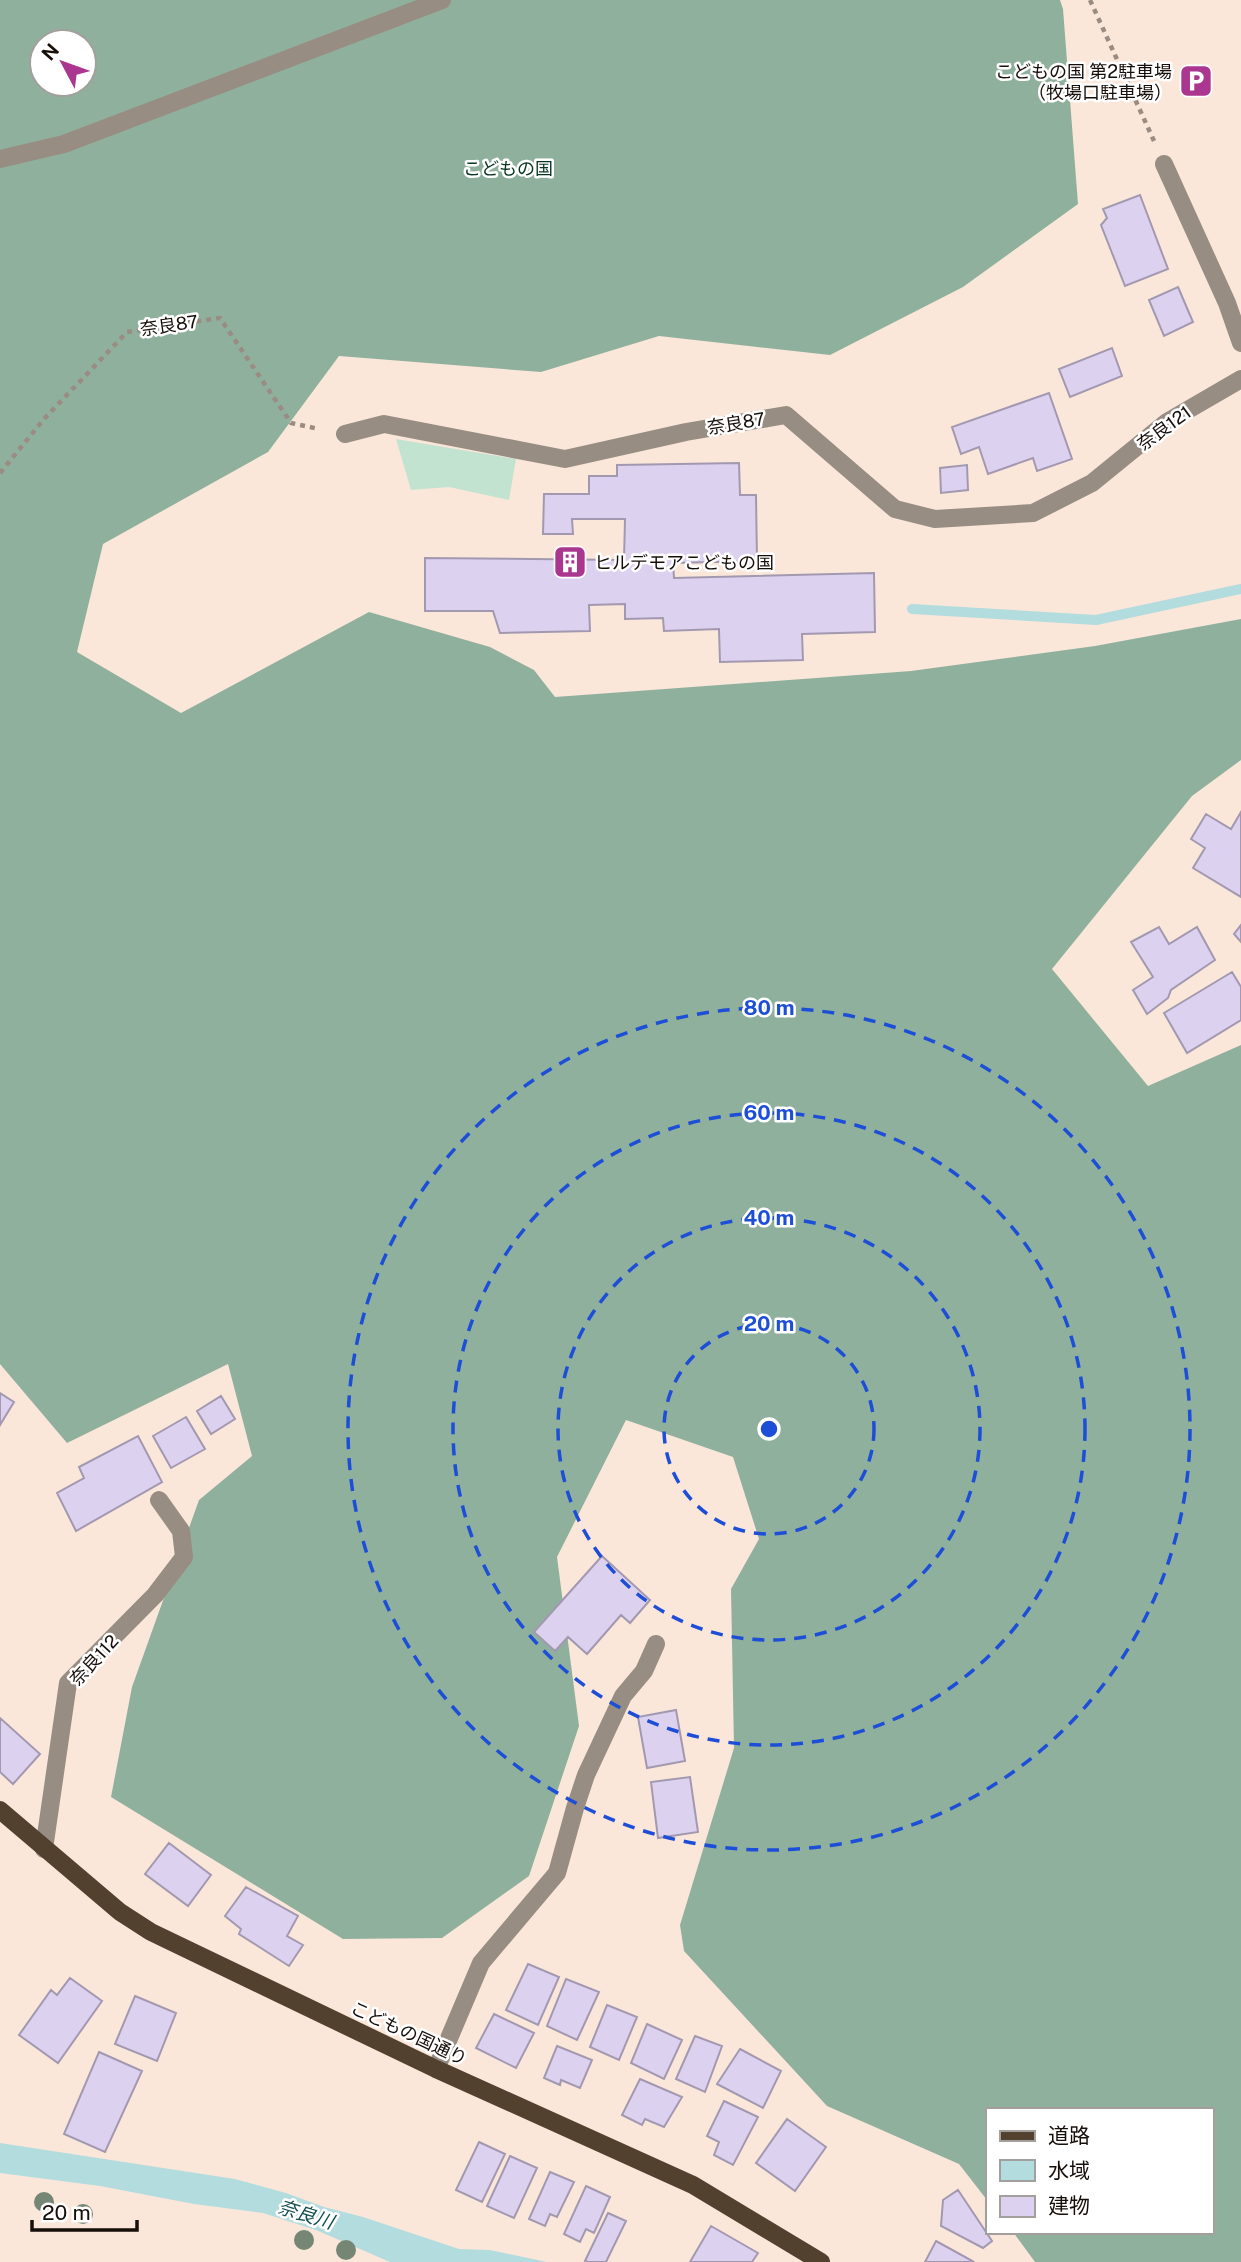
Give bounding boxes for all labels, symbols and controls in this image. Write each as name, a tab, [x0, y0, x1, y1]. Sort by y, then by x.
north arrow	[28, 28, 98, 98]
text: N	[37, 39, 63, 65]
place label: こどもの国 第2駐車場 （牧場口駐車場）	[995, 61, 1172, 103]
parking icon: こどもの国 第2駐車場 （牧場口駐車場）	[1177, 62, 1215, 100]
park label: こどもの国	[463, 158, 553, 179]
street label: 奈良87	[139, 311, 199, 339]
street label: 奈良121	[1133, 401, 1195, 455]
street label: 奈良87	[706, 408, 766, 438]
building icon: ヒルデモアこどもの国	[551, 543, 589, 581]
place label: ヒルデモアこどもの国	[594, 552, 774, 573]
text: 80 m	[743, 995, 795, 1020]
text: 60 m	[744, 1100, 794, 1125]
text: 40 m	[744, 1205, 794, 1230]
text: 20 m	[744, 1311, 794, 1336]
centre of rings	[757, 1417, 781, 1441]
street label: 奈良112	[65, 1630, 123, 1690]
street label: こどもの国通り	[347, 1997, 471, 2069]
legend	[986, 2108, 1213, 2234]
text: 道路	[1048, 2123, 1090, 2148]
text: 水域	[1048, 2158, 1090, 2183]
scale bar	[32, 2188, 136, 2232]
text: 建物	[1048, 2193, 1090, 2218]
water label: 奈良川	[276, 2195, 338, 2233]
text: 20 m	[42, 2200, 91, 2225]

